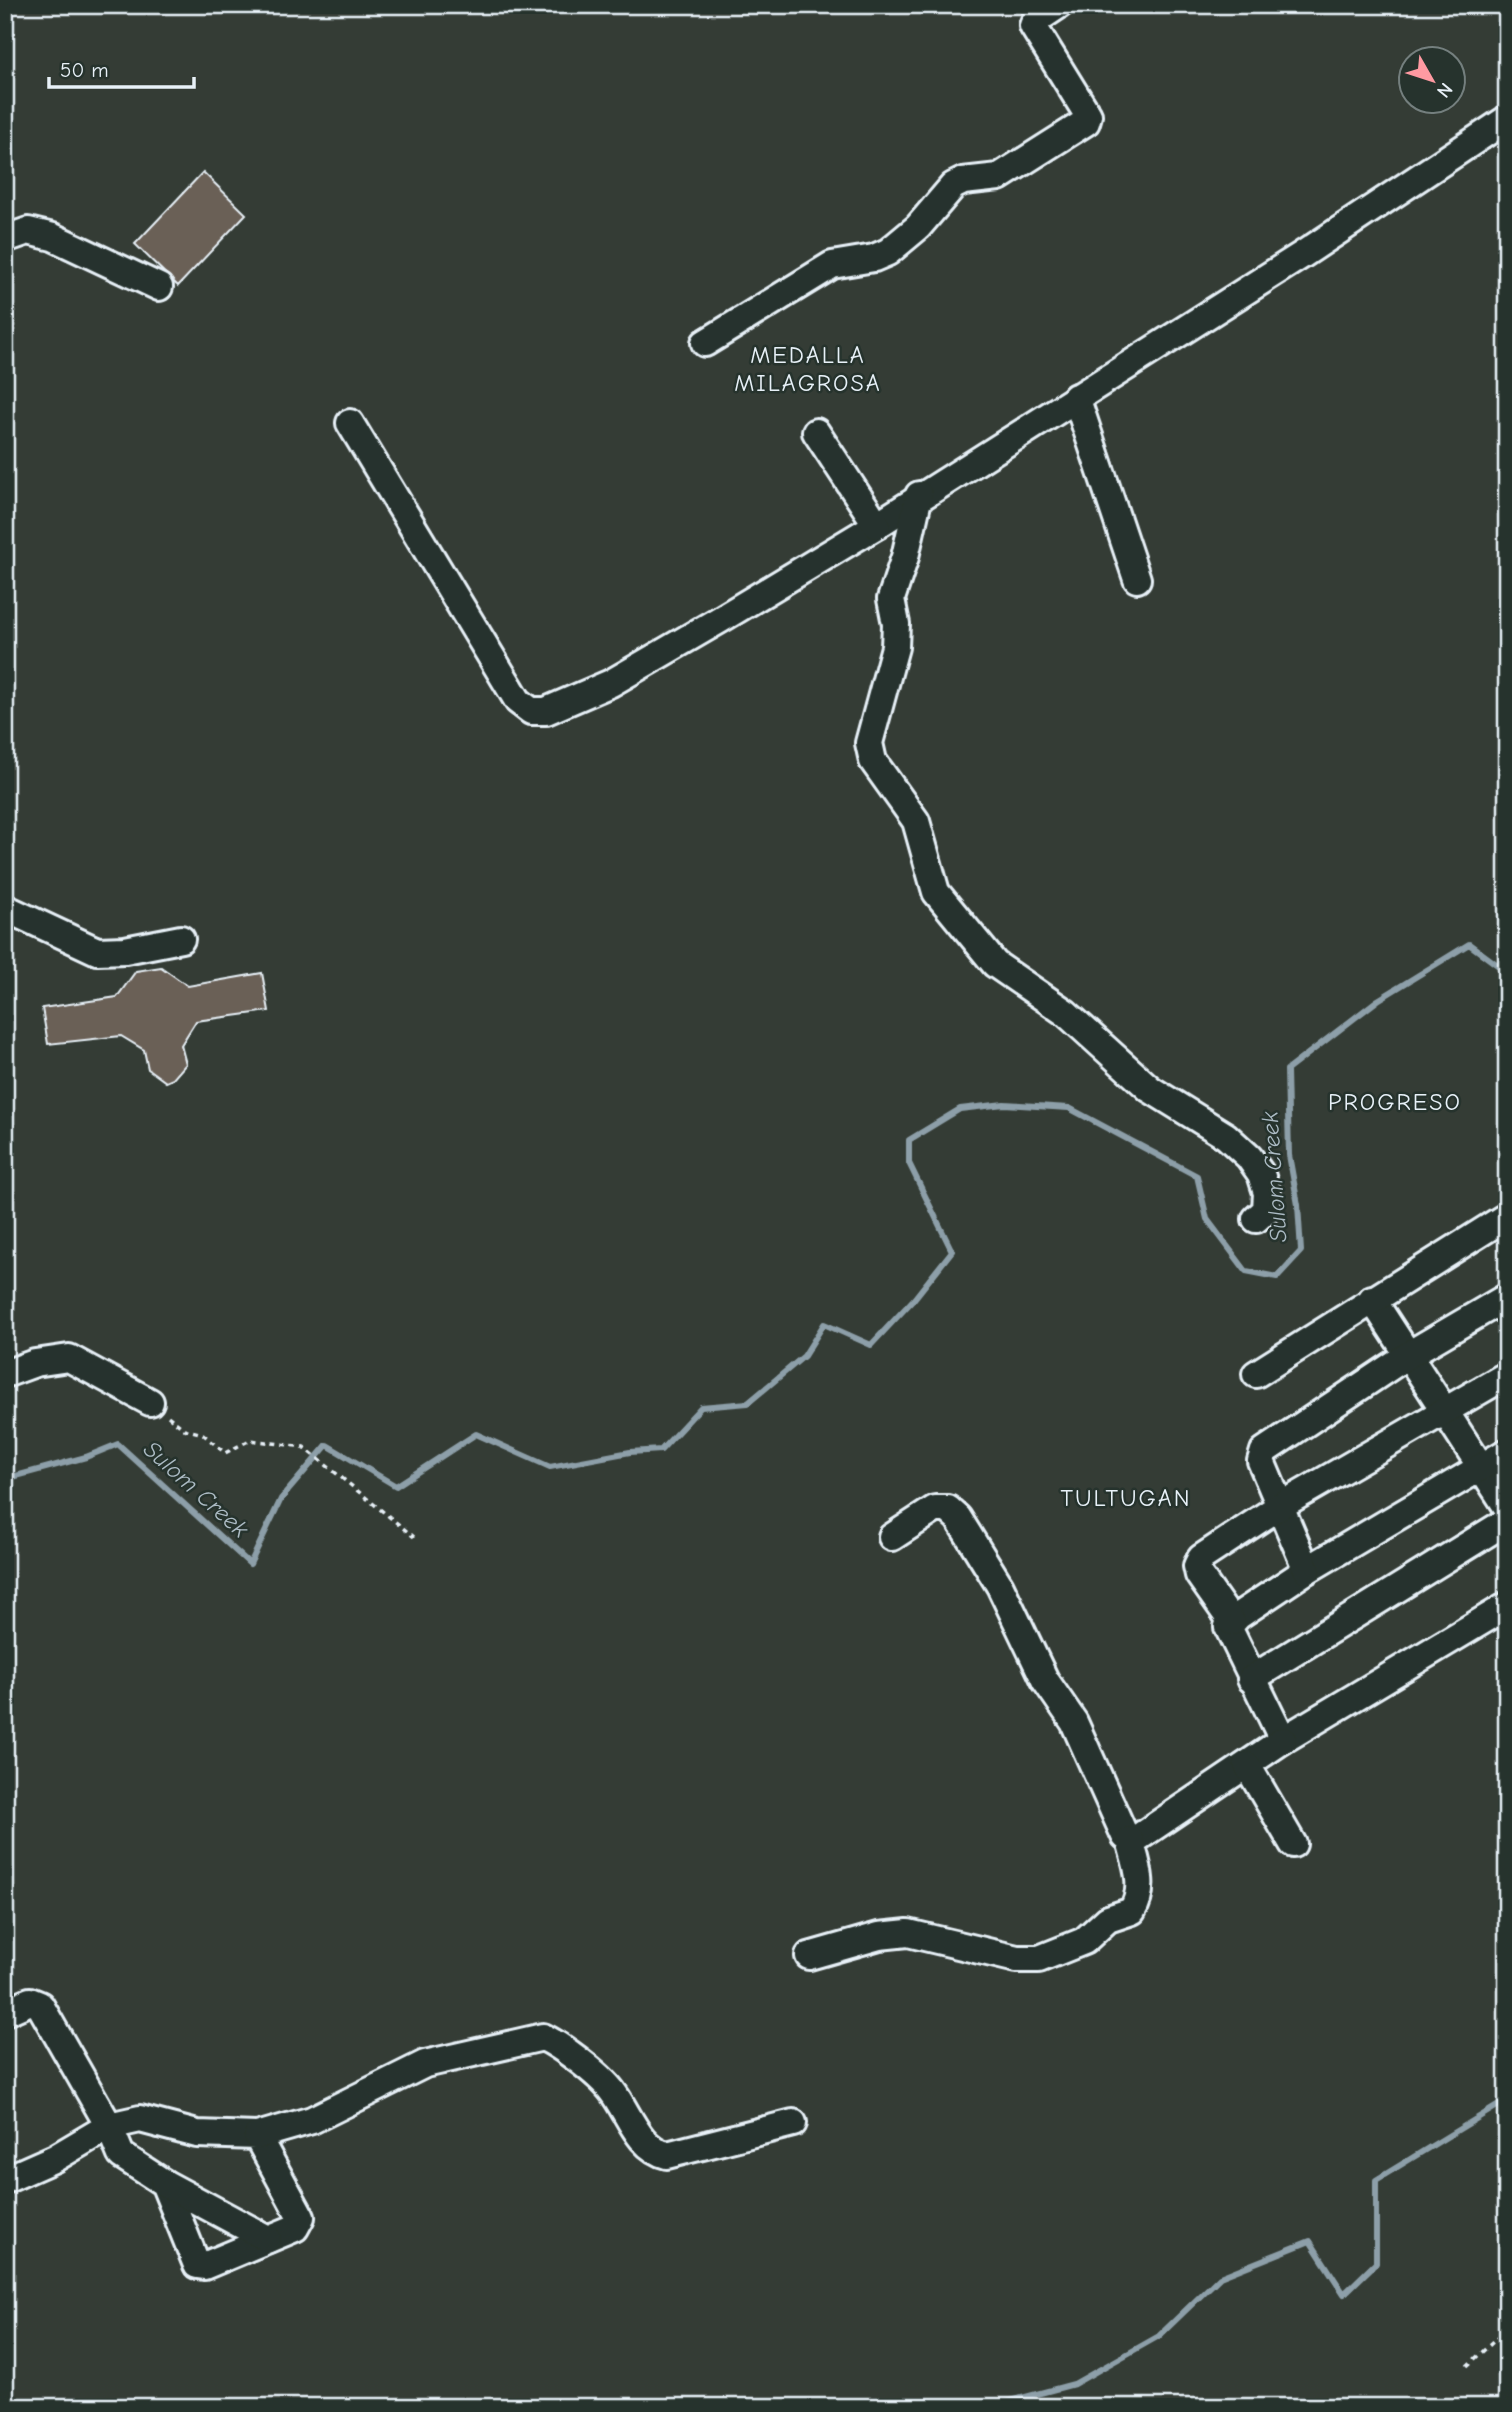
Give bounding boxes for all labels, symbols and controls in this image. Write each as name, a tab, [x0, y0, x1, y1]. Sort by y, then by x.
scale bar	[49, 46, 194, 90]
north arrow	[1396, 46, 1466, 116]
text: 50 m	[60, 58, 109, 82]
text: N	[1432, 78, 1457, 102]
district label: MEDALLA MILAGROSA	[734, 341, 882, 397]
district label: PROGRESO	[1328, 1088, 1462, 1116]
water label: Sulom Creek	[1255, 1110, 1293, 1243]
water label: Sulom Creek	[138, 1435, 254, 1543]
district label: TULTUGAN	[1061, 1484, 1191, 1512]

